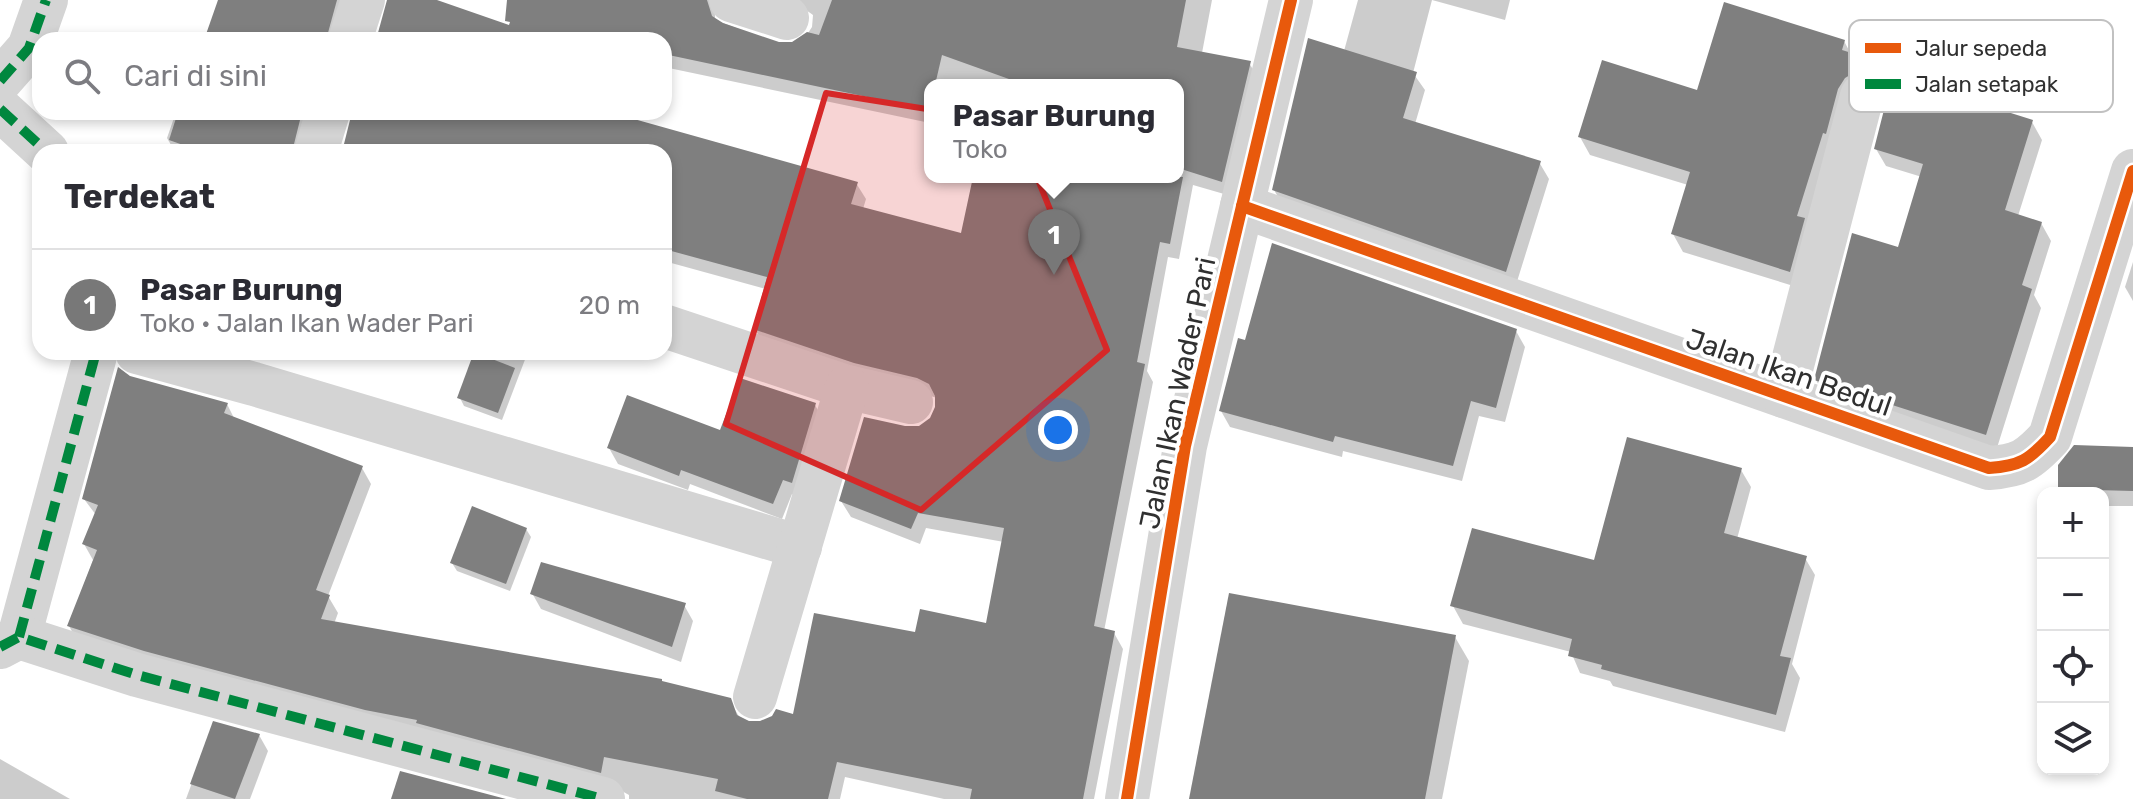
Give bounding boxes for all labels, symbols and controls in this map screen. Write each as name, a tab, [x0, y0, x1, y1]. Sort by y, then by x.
legend	[1849, 20, 2113, 112]
search box	[32, 32, 672, 120]
text: Jalur sepeda	[1915, 35, 2047, 62]
icon: search	[60, 54, 104, 98]
text: Cari di sini	[124, 58, 267, 94]
text: Jalan setapak	[1915, 71, 2059, 98]
popup	[924, 79, 1184, 183]
text: Pasar Burung	[953, 98, 1155, 134]
text: Toko	[953, 134, 1008, 165]
text: Terdekat	[64, 176, 215, 217]
pin: 1	[1028, 209, 1080, 275]
street label: Jalan Ikan Wader Pari	[1133, 254, 1222, 532]
text: Pasar Burung	[140, 272, 343, 308]
text: 1	[84, 290, 96, 321]
text: 20 m	[579, 290, 640, 321]
text: Toko · Jalan Ikan Wader Pari	[140, 308, 474, 339]
street label: Jalan Ikan Bedul	[1682, 322, 1896, 423]
your location	[1038, 410, 1078, 450]
map controls	[2037, 487, 2109, 775]
button: +	[2037, 487, 2109, 559]
button: −	[2037, 559, 2109, 631]
button: locate	[2037, 631, 2109, 703]
button: layers	[2037, 703, 2109, 775]

